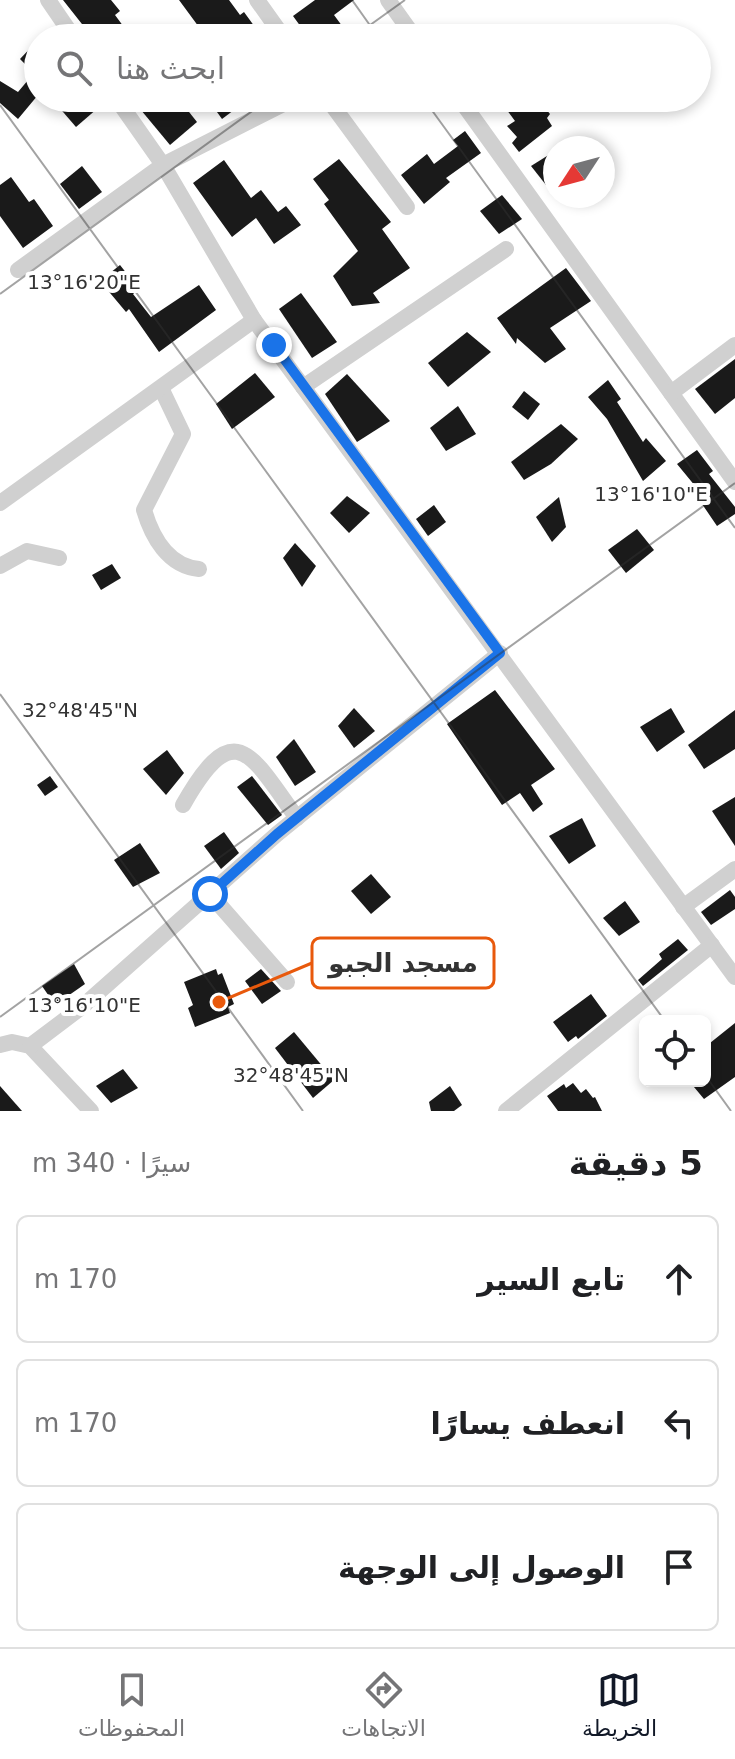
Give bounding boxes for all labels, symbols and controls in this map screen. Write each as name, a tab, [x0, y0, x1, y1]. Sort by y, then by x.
search box	[24, 24, 711, 112]
icon: search	[52, 46, 96, 90]
text: ابحث هنا	[116, 51, 225, 86]
north arrow	[543, 136, 615, 208]
text: 13°16'20"E	[27, 270, 141, 294]
route end	[256, 327, 292, 363]
text: 13°16'10"E	[594, 482, 708, 506]
text: 32°48'45"N	[22, 698, 138, 722]
route start	[192, 876, 228, 912]
callout: مسجد الجبو	[312, 938, 494, 988]
text: مسجد الجبو	[326, 948, 478, 979]
text: 13°16'10"E	[27, 993, 141, 1017]
map controls	[639, 1015, 711, 1087]
button: locate	[639, 1015, 711, 1087]
text: 32°48'45"N	[233, 1063, 349, 1087]
text: 5 دقيقة	[569, 1143, 703, 1183]
text: سيرًا · 340 m	[32, 1148, 191, 1178]
icon: ahead	[657, 1257, 701, 1301]
text: تابع السير	[477, 1262, 625, 1297]
text: 170 m	[34, 1264, 117, 1294]
icon: left	[657, 1401, 701, 1445]
text: انعطف يسارًا	[431, 1406, 625, 1441]
text: 170 m	[34, 1408, 117, 1438]
icon: arrive	[657, 1545, 701, 1589]
text: الوصول إلى الوجهة	[338, 1550, 625, 1585]
tab: المحفوظات	[78, 1668, 185, 1741]
tab: الاتجاهات	[341, 1668, 426, 1741]
tab: الخريطة	[582, 1668, 657, 1741]

